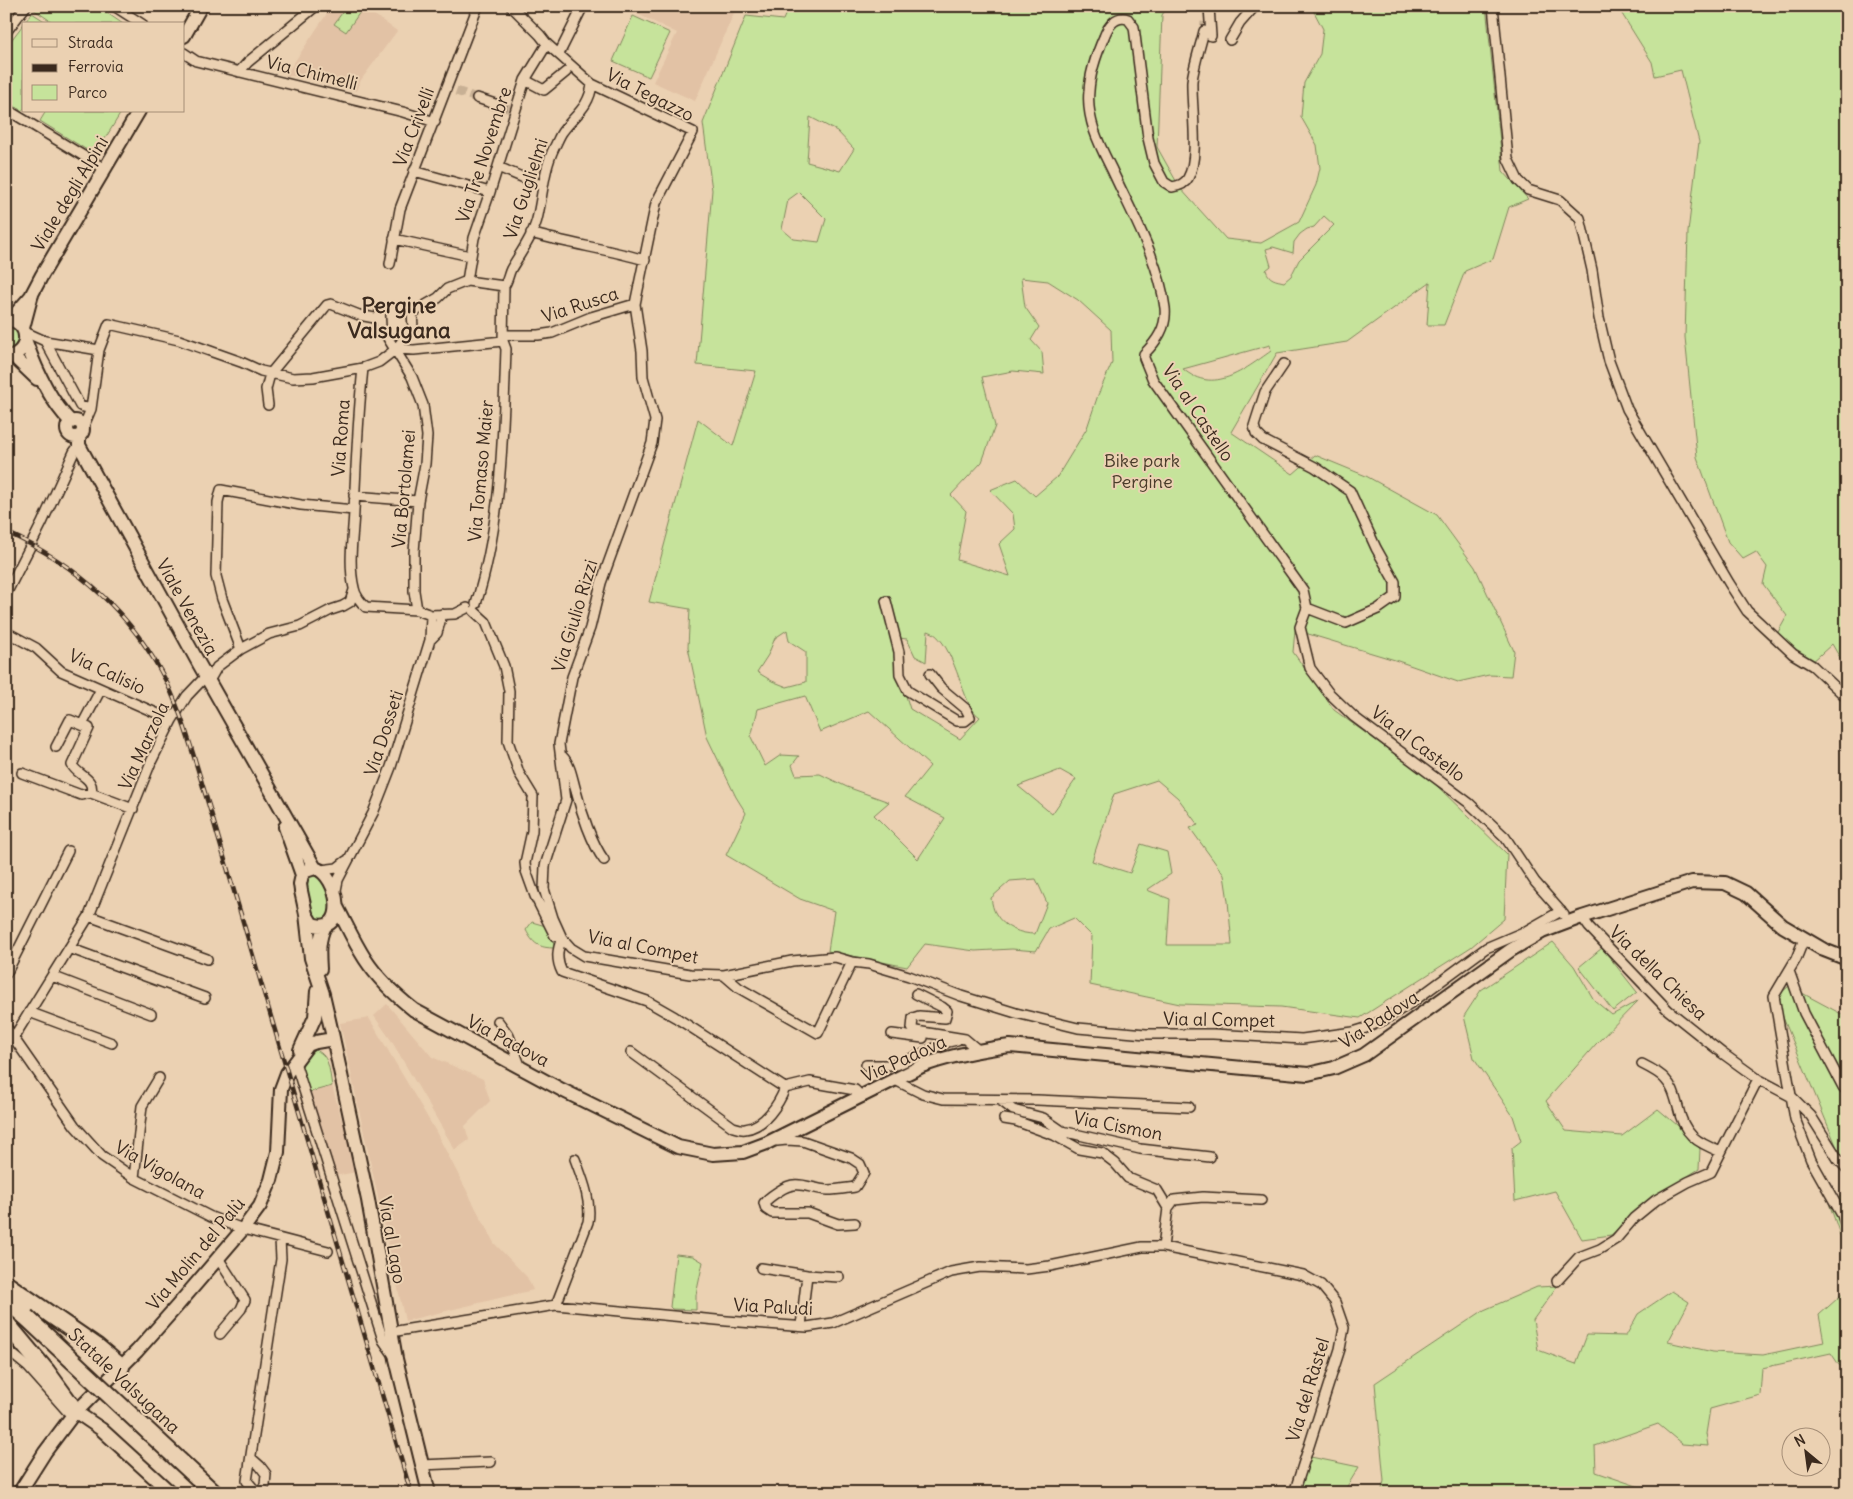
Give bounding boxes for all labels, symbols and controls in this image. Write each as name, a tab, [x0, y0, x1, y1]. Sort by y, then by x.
legend	[22, 22, 185, 112]
text: Strada	[68, 33, 113, 52]
street label: Via Chimelli	[264, 50, 360, 95]
text: Ferrovia	[68, 57, 124, 76]
street label: Via Tegazzo	[603, 63, 698, 126]
text: Parco	[68, 83, 107, 102]
street label: Via Crivelli	[388, 84, 439, 170]
street label: Via Tre Novembre	[451, 84, 516, 226]
street label: Viale degli Alpini	[26, 132, 113, 256]
street label: Via Guglielmi	[498, 135, 553, 242]
street label: Via Rusca	[539, 281, 621, 328]
district label: Pergine Valsugana	[347, 291, 451, 344]
street label: Via al Castello	[1157, 360, 1239, 466]
street label: Via Tomaso Maier	[463, 398, 498, 543]
street label: Via Roma	[326, 399, 355, 477]
street label: Via Bortolamei	[387, 429, 420, 549]
park label: Bike park Pergine	[1104, 449, 1180, 493]
street label: Viale Venezia	[151, 554, 223, 659]
street label: Via Giulio Rizzi	[546, 557, 603, 675]
street label: Via Calisio	[65, 644, 149, 699]
street label: Via Dosseti	[359, 687, 408, 779]
street label: Via Marzola	[113, 698, 174, 794]
street label: Via al Castello	[1367, 701, 1470, 787]
street label: Via della Chiesa	[1605, 920, 1712, 1025]
street label: Via al Compet	[586, 925, 700, 968]
street label: Via Padova	[1335, 985, 1423, 1054]
street label: Via al Compet	[1163, 1007, 1275, 1032]
street label: Via Padova	[463, 1009, 553, 1072]
street label: Via Padova	[858, 1030, 950, 1087]
street label: Via Cismon	[1072, 1106, 1165, 1145]
street label: Via Vigolana	[111, 1135, 210, 1204]
street label: Via Molin del Palù	[142, 1192, 250, 1315]
street label: Via al Lago	[373, 1194, 412, 1285]
street label: Via Paludi	[733, 1293, 813, 1320]
street label: Statale Valsugana	[64, 1323, 185, 1438]
street label: Via del Ràstel	[1281, 1335, 1334, 1445]
north arrow	[1780, 1426, 1830, 1476]
text: N	[1791, 1430, 1808, 1451]

